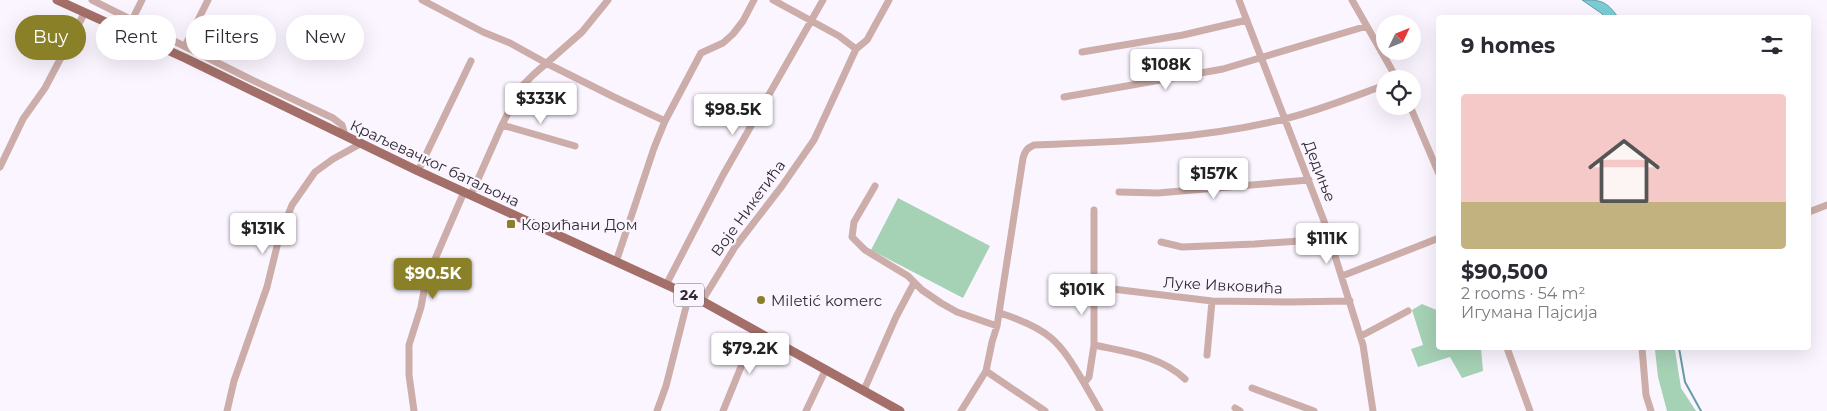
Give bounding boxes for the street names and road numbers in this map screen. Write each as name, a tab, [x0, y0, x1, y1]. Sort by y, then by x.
street label: Краљевачког батаљона	[347, 115, 523, 211]
street label: Дедиње	[1300, 138, 1340, 204]
street label: Воје Никетића	[707, 156, 789, 260]
street label: Луке Ивковића	[1163, 272, 1283, 298]
road number: 24	[674, 284, 704, 306]

